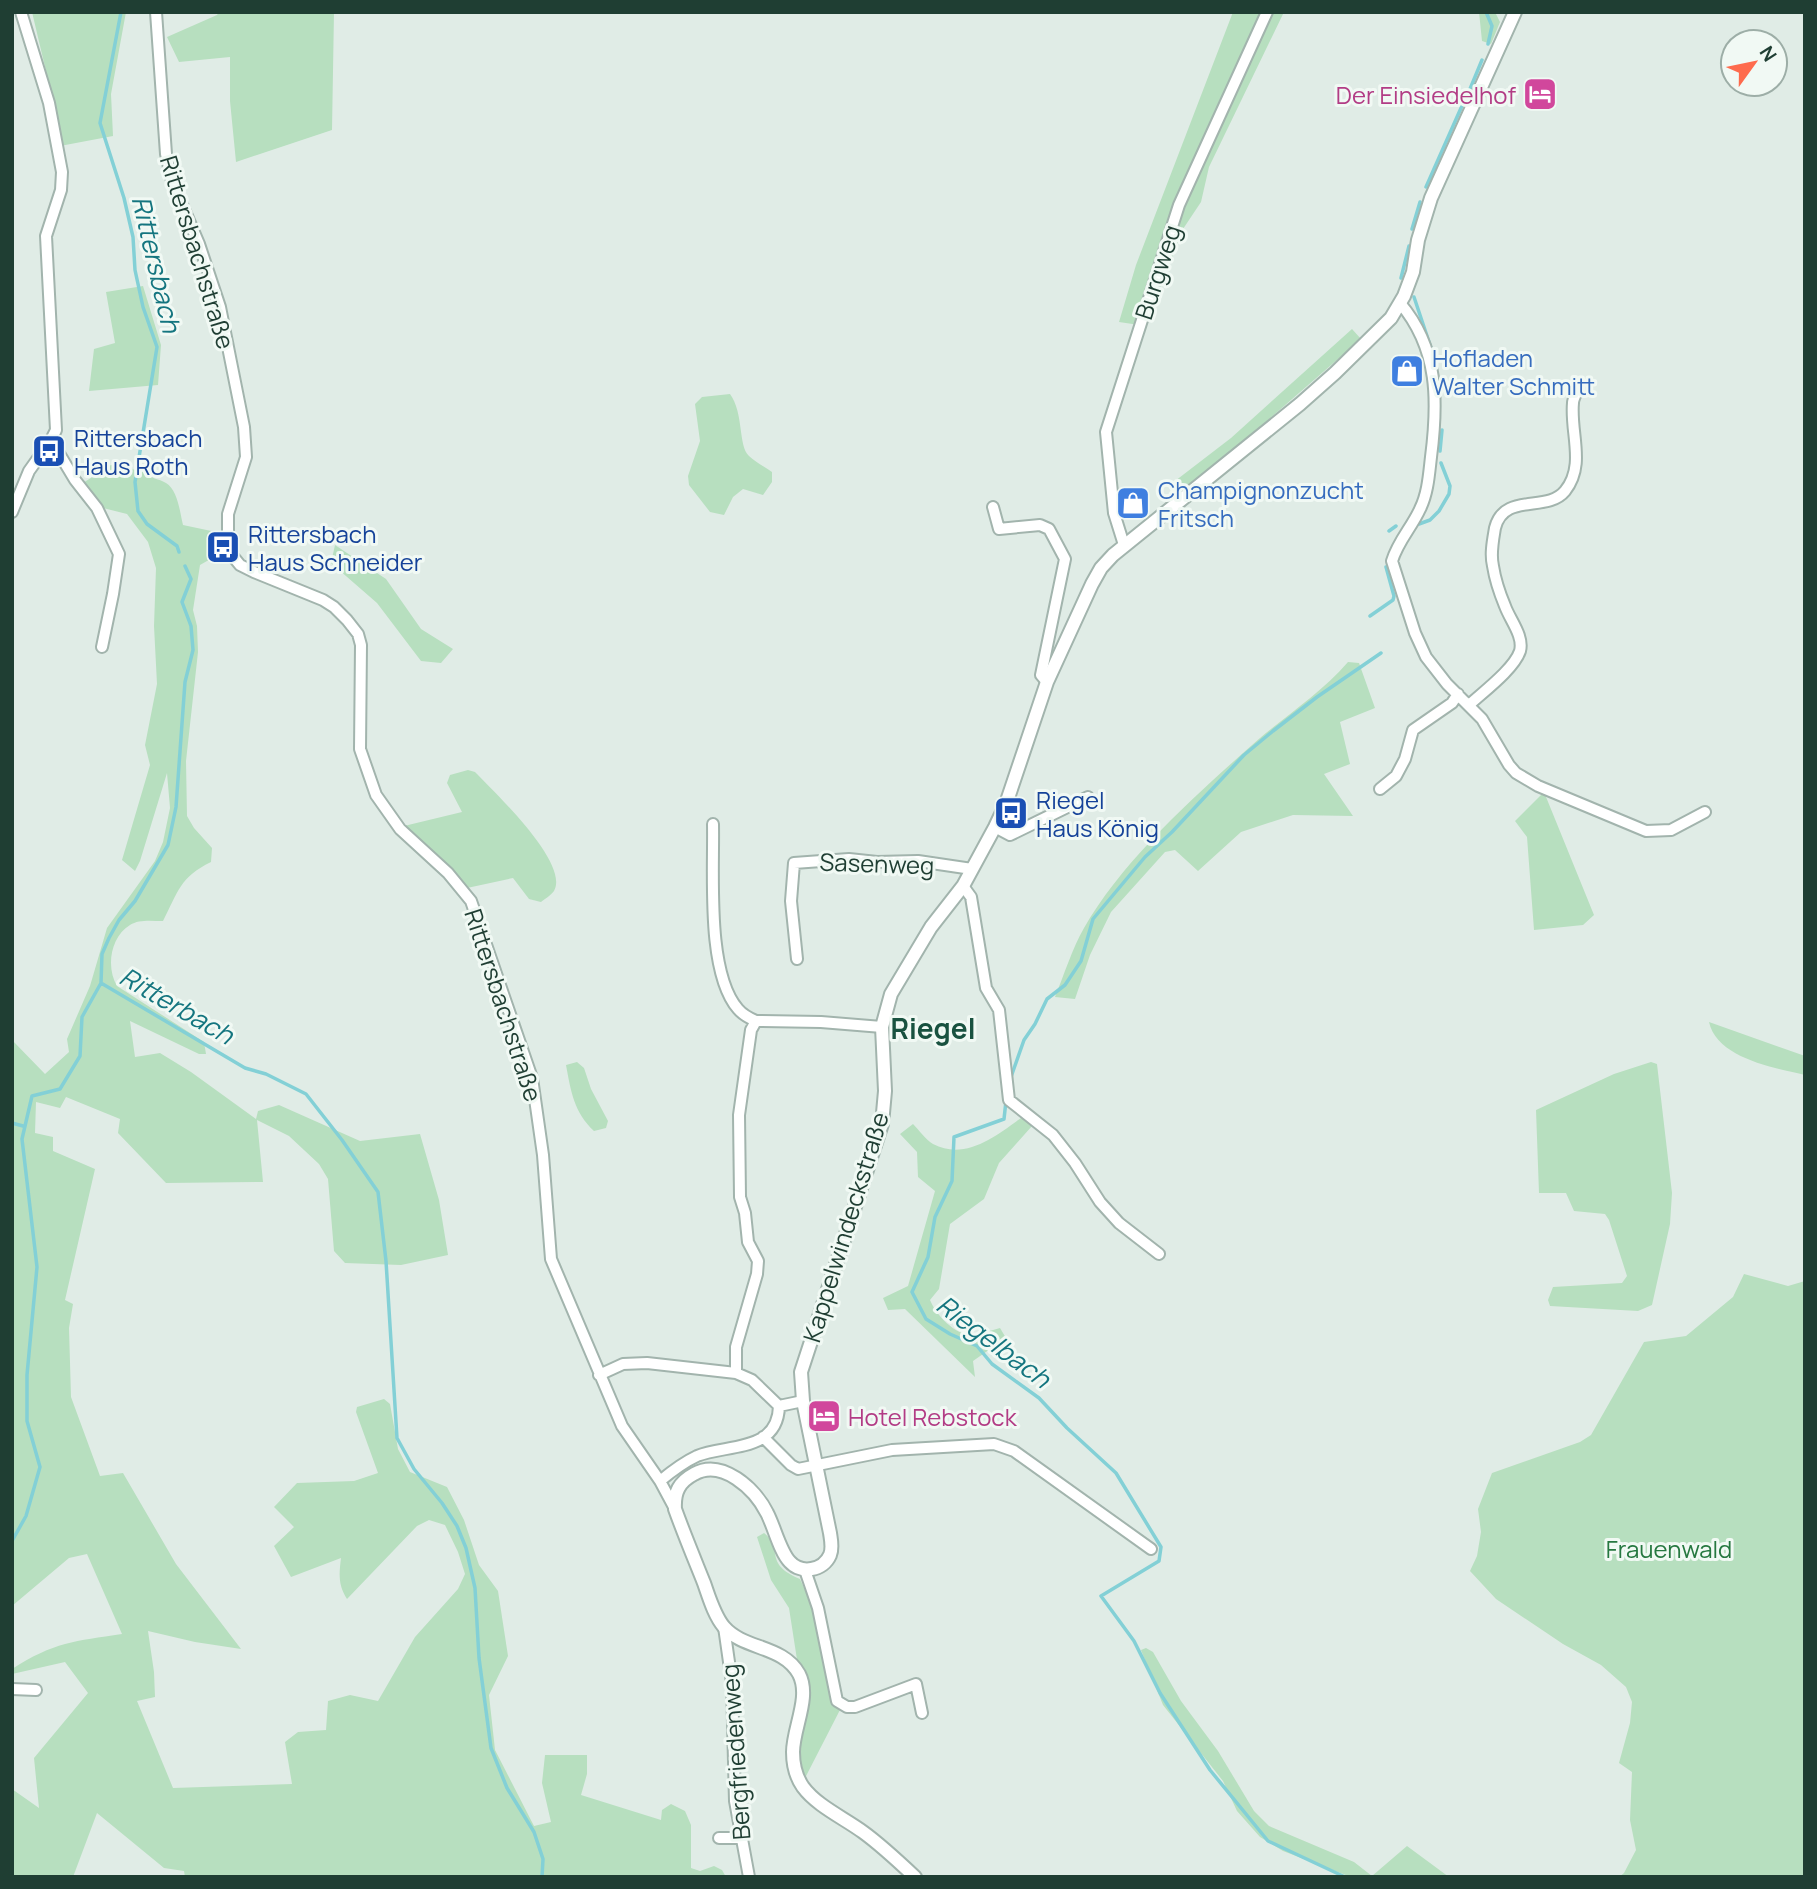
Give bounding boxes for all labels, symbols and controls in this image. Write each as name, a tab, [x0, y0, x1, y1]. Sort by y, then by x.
north arrow	[1719, 28, 1789, 98]
text: N	[1754, 41, 1783, 67]
hotel icon: Der Einsiedelhof	[1521, 75, 1559, 113]
place label: Der Einsiedelhof	[1336, 78, 1516, 111]
street label: Rittersbachstraße	[155, 152, 241, 352]
water label: Rittersbach	[126, 193, 188, 335]
street label: Burgweg	[1126, 221, 1188, 323]
place label: Hofladen Walter Schmitt	[1432, 341, 1595, 402]
shop icon: Hofladen Walter Schmitt	[1388, 352, 1426, 390]
place label: Rittersbach Haus Roth	[74, 421, 202, 482]
bus stop icon: Rittersbach Haus Roth	[30, 432, 68, 470]
place label: Champignonzucht Fritsch	[1158, 473, 1364, 534]
shop icon: Champignonzucht Fritsch	[1114, 484, 1152, 522]
place label: Rittersbach Haus Schneider	[248, 517, 423, 578]
bus stop icon: Rittersbach Haus Schneider	[204, 528, 242, 566]
place label: Riegel Haus König	[1036, 783, 1159, 844]
bus stop icon: Riegel Haus König	[992, 794, 1030, 832]
street label: Sasenweg	[819, 845, 935, 881]
street label: Rittersbachstraße	[457, 905, 551, 1105]
water label: Ritterbach	[113, 958, 242, 1053]
district label: Riegel	[890, 1009, 976, 1047]
street label: Kappelwindeckstraße	[794, 1108, 896, 1346]
water label: Riegelbach	[930, 1286, 1060, 1397]
hotel icon: Hotel Rebstock	[805, 1397, 843, 1435]
place label: Hotel Rebstock	[848, 1400, 1018, 1433]
park label: Frauenwald	[1606, 1532, 1732, 1565]
street label: Bergfriedenweg	[712, 1663, 758, 1841]

